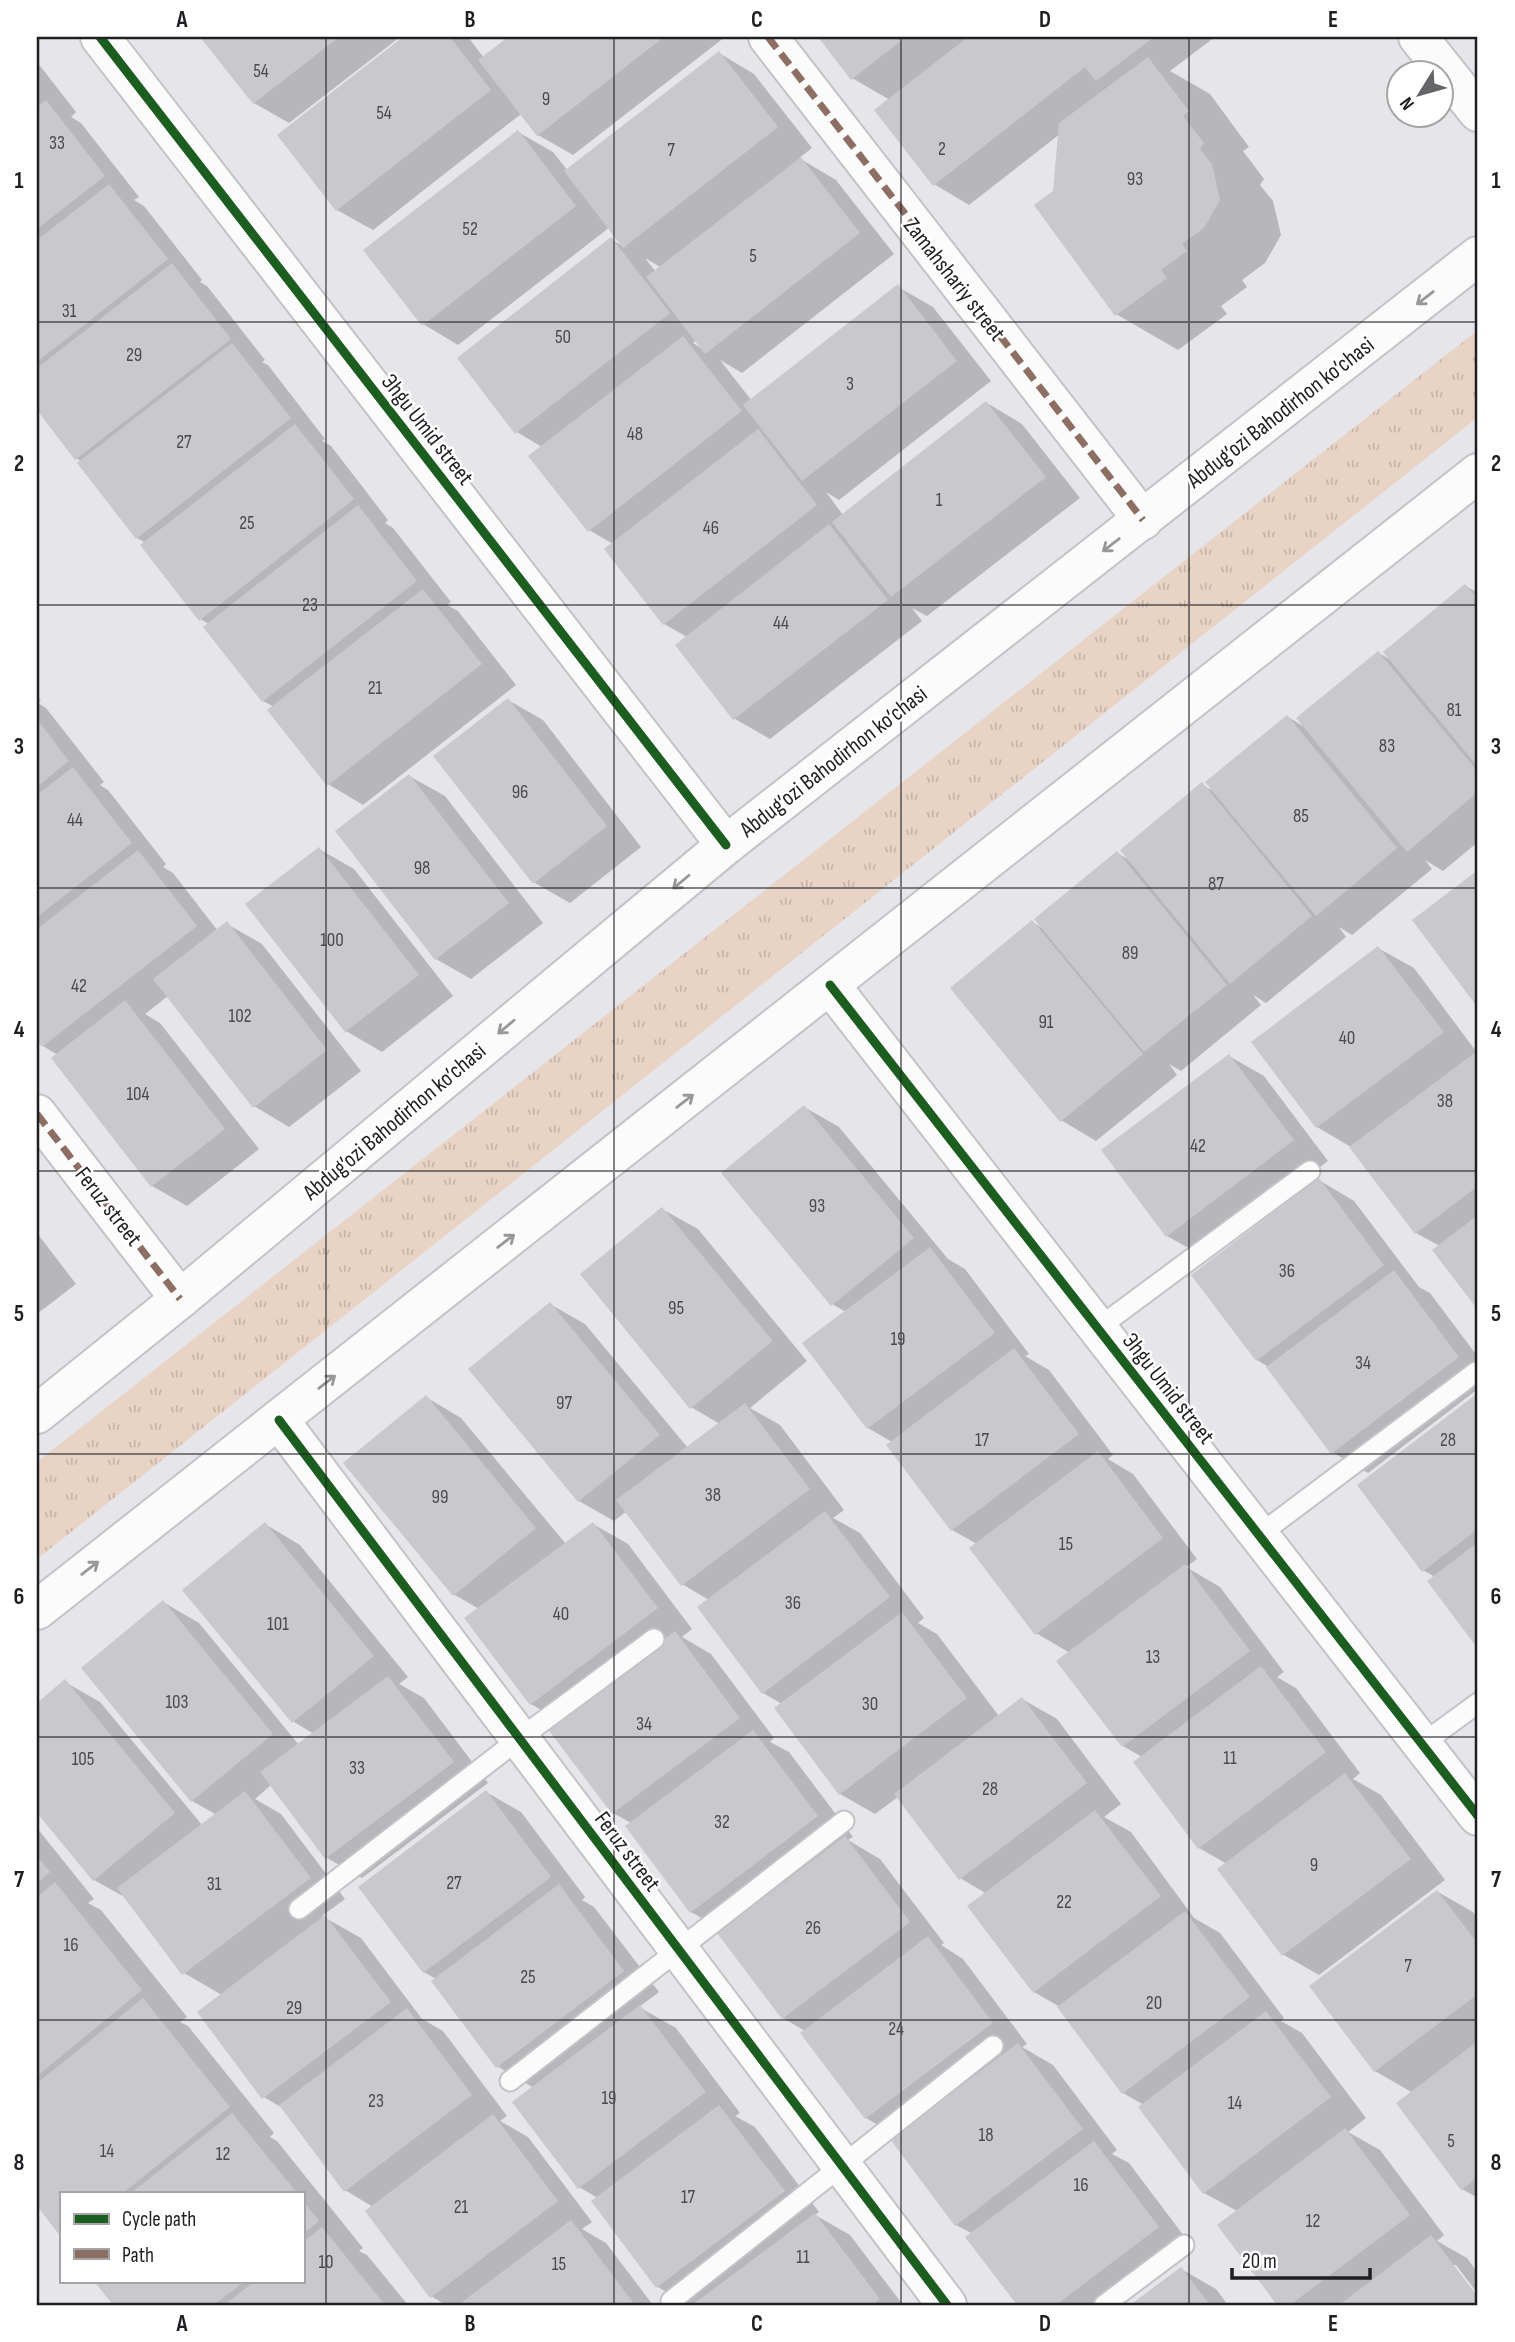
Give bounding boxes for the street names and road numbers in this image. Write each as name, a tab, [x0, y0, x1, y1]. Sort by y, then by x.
street label: Zamahshariy street	[897, 212, 1011, 347]
street label: Abdug’ozi Bahodirhon ko’chasi	[1181, 331, 1380, 495]
street label: Эhgu Umid street	[375, 368, 479, 491]
street label: Abdug’ozi Bahodirhon ko’chasi	[734, 680, 933, 844]
street label: Abdug’ozi Bahodirhon ko’chasi	[297, 1037, 492, 1207]
street label: Feruz street	[69, 1161, 148, 1252]
street label: Эhgu Umid street	[1116, 1327, 1220, 1450]
street label: Feruz street	[588, 1806, 666, 1897]

